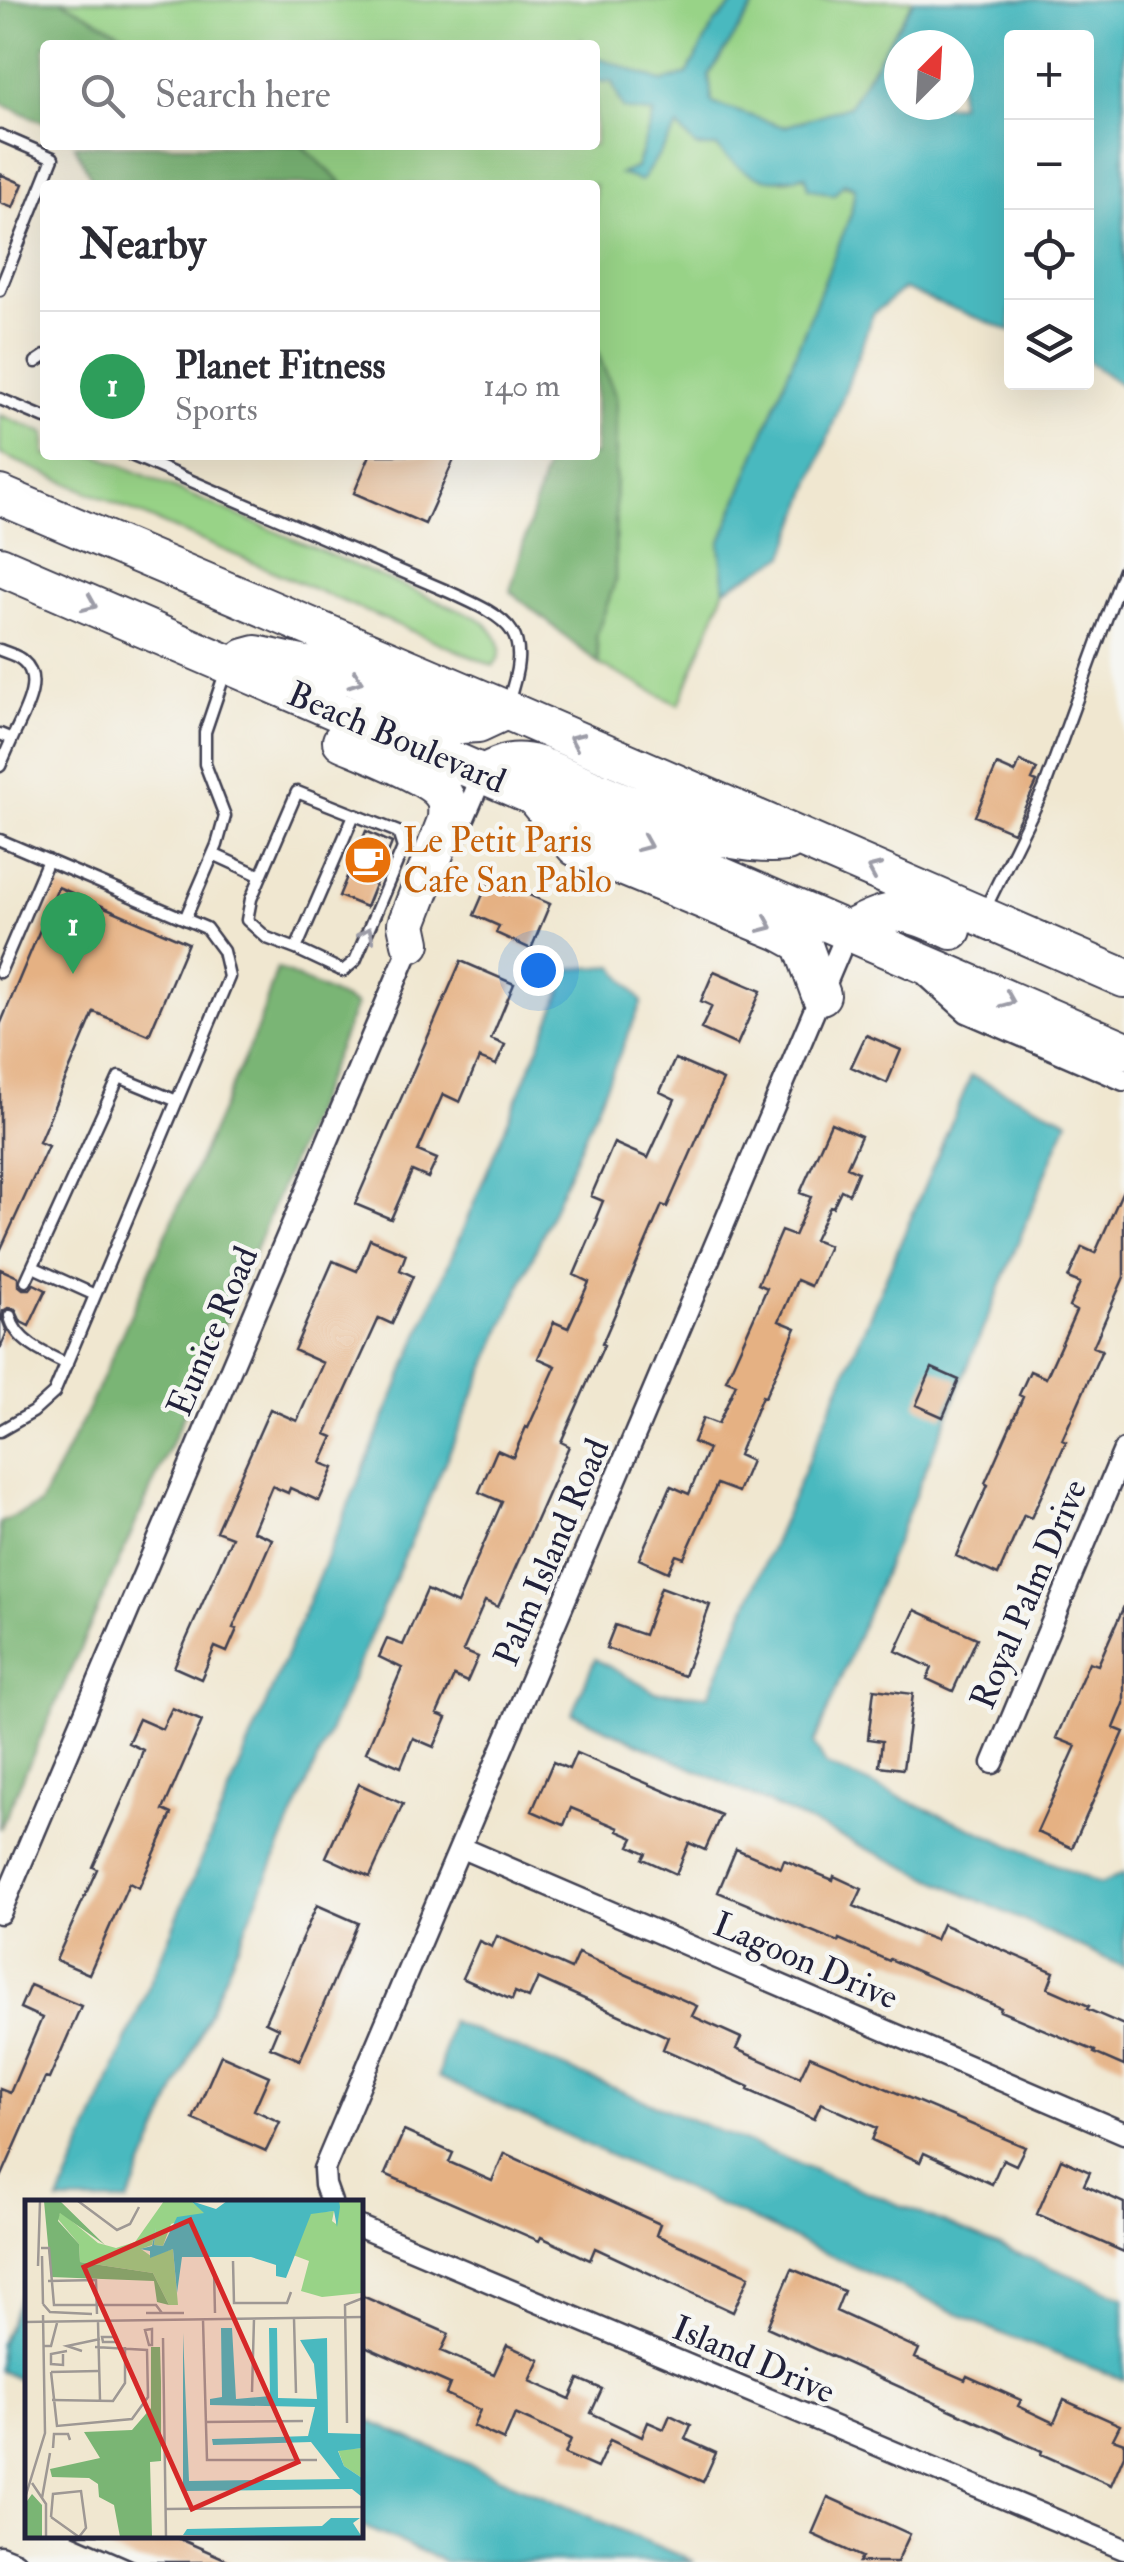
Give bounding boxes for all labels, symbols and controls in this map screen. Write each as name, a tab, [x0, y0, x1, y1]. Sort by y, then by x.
north arrow	[884, 30, 974, 120]
map controls	[1004, 30, 1094, 390]
button: +	[1004, 30, 1094, 120]
search box	[40, 40, 600, 150]
icon: search	[75, 68, 130, 123]
text: Search here	[155, 71, 331, 119]
button: −	[1004, 120, 1094, 210]
button: locate	[1004, 210, 1094, 300]
text: Nearby	[80, 219, 206, 271]
button: layers	[1004, 300, 1094, 390]
text: Planet Fitness	[175, 342, 386, 390]
text: 1	[107, 366, 118, 406]
text: 140 m	[483, 366, 560, 406]
text: Sports	[175, 390, 258, 430]
one-way arrow	[79, 592, 97, 612]
one-way arrow	[347, 668, 364, 688]
street label: Beach Boulevard	[281, 672, 512, 804]
one-way arrow	[568, 732, 586, 752]
place label: Le Petit Paris Cafe San Pablo	[403, 819, 612, 903]
one-way arrow	[635, 832, 653, 852]
cafe icon: Le Petit Paris Cafe San Pablo	[342, 834, 394, 886]
one-way arrow	[866, 862, 884, 882]
pin: 1	[40, 892, 106, 974]
one-way arrow	[756, 914, 774, 934]
one-way arrow	[355, 926, 375, 944]
your location	[513, 945, 564, 996]
one-way arrow	[998, 988, 1016, 1008]
street label: Eunice Road	[158, 1240, 268, 1423]
street label: Palm Island Road	[484, 1432, 620, 1673]
street label: Royal Palm Drive	[961, 1473, 1097, 1716]
street label: Lagoon Drive	[707, 1902, 905, 2020]
inset map	[25, 2200, 362, 2537]
street label: Island Drive	[666, 2306, 841, 2414]

